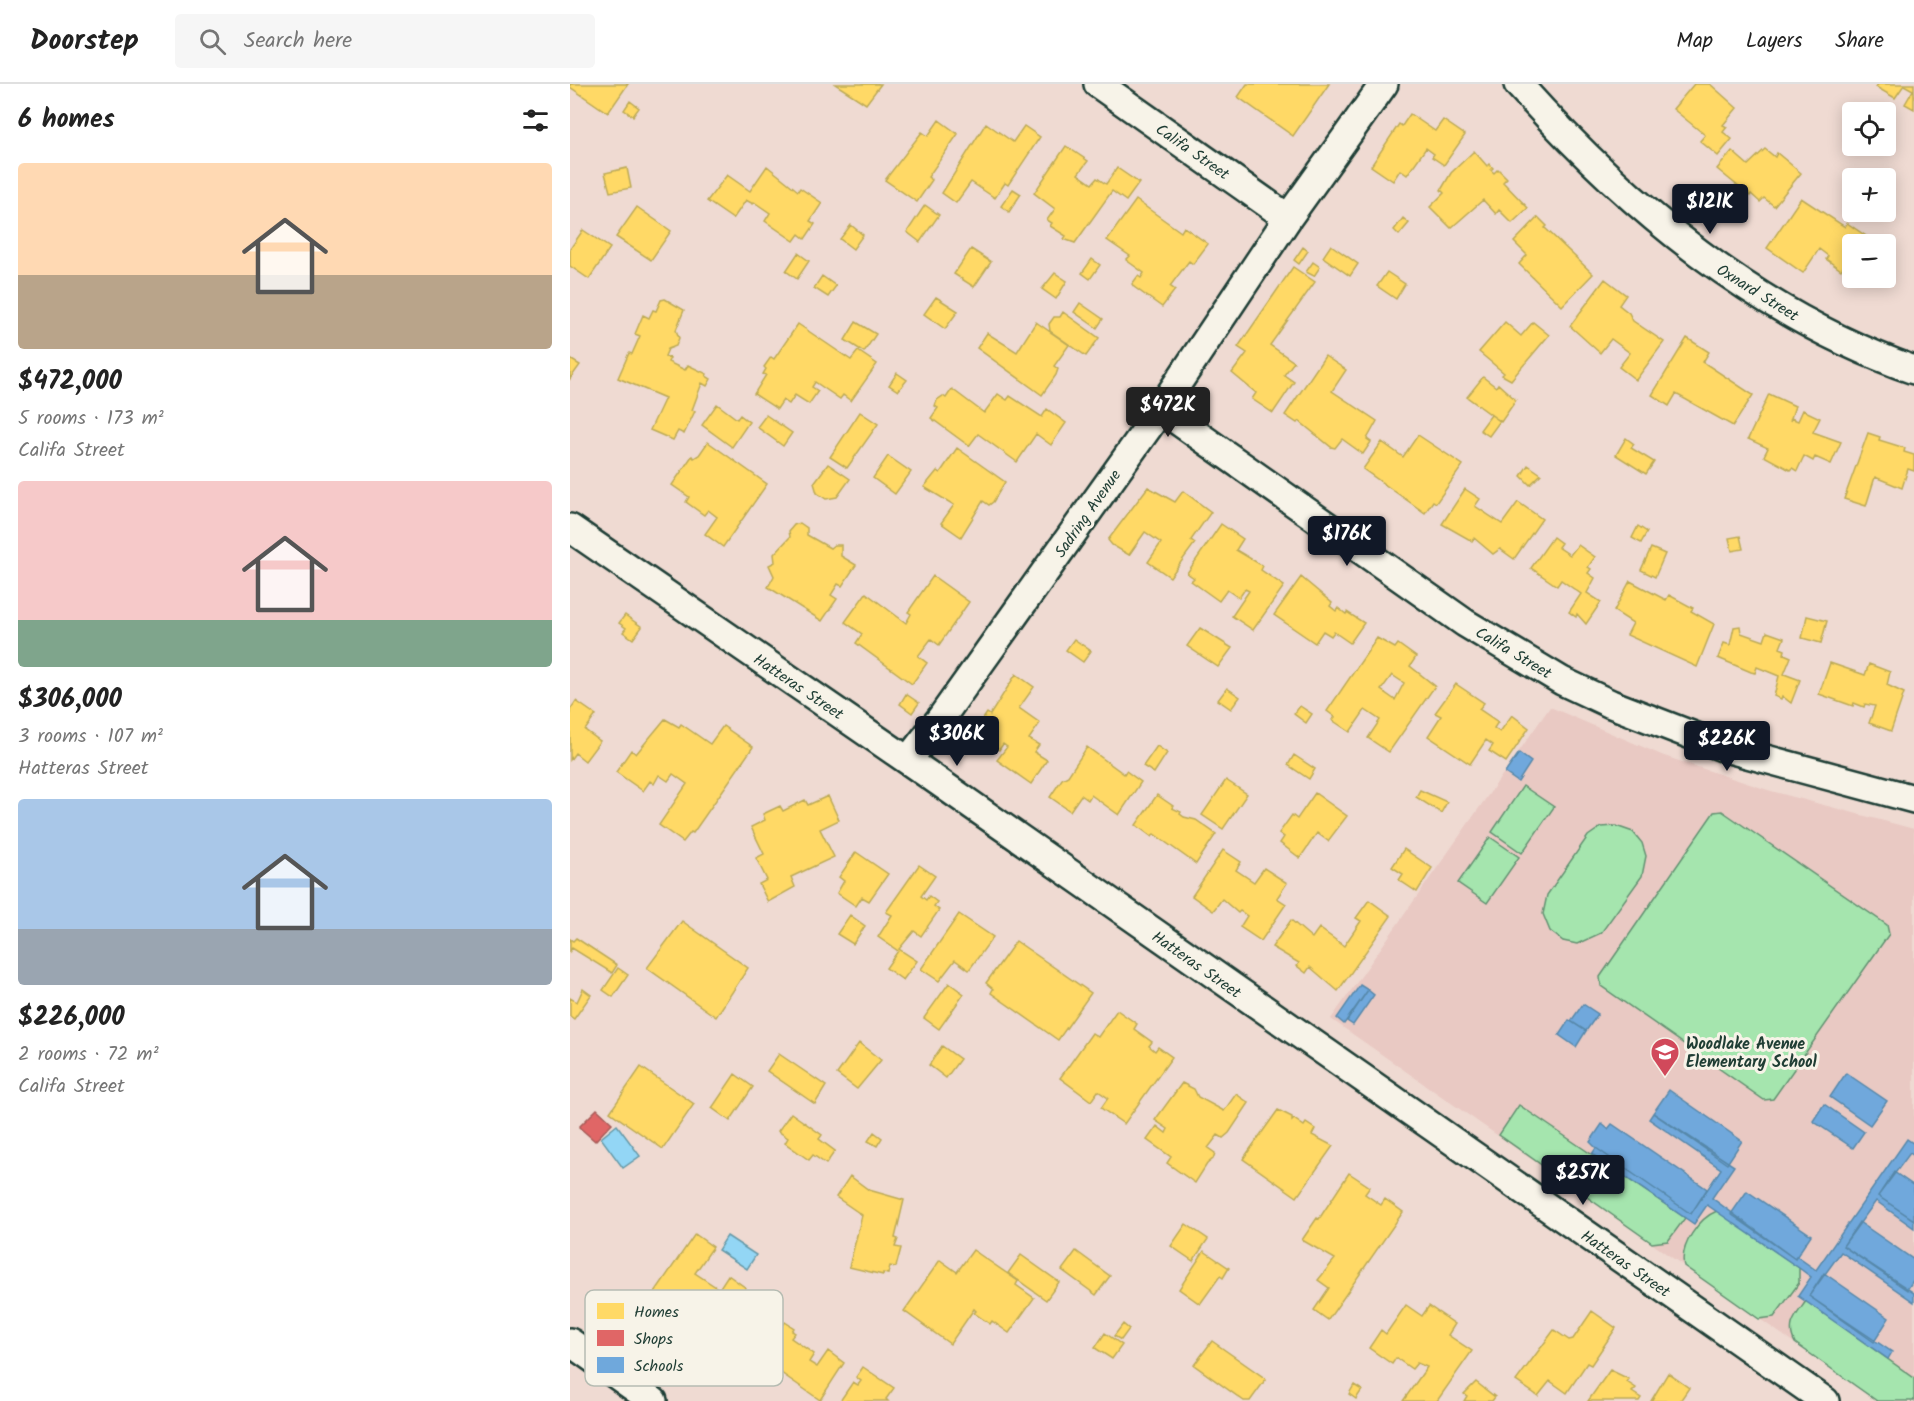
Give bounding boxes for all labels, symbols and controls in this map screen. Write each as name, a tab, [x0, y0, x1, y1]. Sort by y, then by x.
search box	[175, 14, 595, 68]
text: Doorstep	[30, 19, 139, 64]
text: Search here	[244, 24, 352, 59]
icon: search	[196, 25, 229, 58]
text: Map	[1676, 25, 1713, 58]
text: Layers	[1746, 25, 1802, 58]
text: Share	[1835, 25, 1884, 58]
text: 6 homes	[18, 99, 115, 141]
map controls	[1842, 102, 1896, 288]
button: locate	[1842, 102, 1896, 156]
icon: filters	[519, 104, 552, 137]
street label: Califa Street	[1150, 118, 1235, 187]
button: +	[1842, 168, 1896, 222]
pin: $121K	[1668, 184, 1752, 235]
text: $121K	[1686, 187, 1734, 219]
icon: home	[231, 202, 339, 310]
button: −	[1842, 234, 1896, 288]
street label: Oxnard Street	[1711, 258, 1804, 329]
text: $472,000	[18, 361, 122, 403]
pin: $472K	[1126, 387, 1210, 438]
text: $472K	[1140, 390, 1196, 422]
text: 5 rooms · 173 m²	[18, 403, 164, 435]
text: Califa Street	[18, 435, 125, 467]
street label: Sadring Avenue	[1049, 465, 1128, 563]
pin: $176K	[1305, 516, 1389, 567]
text: $176K	[1322, 519, 1372, 551]
icon: home	[231, 520, 339, 628]
street label: Califa Street	[1470, 621, 1557, 686]
street label: Hatteras Street	[748, 648, 849, 727]
text: $306,000	[18, 679, 122, 721]
pin: $306K	[915, 716, 999, 767]
text: $306K	[929, 719, 985, 751]
text: 3 rooms · 107 m²	[18, 721, 163, 753]
pin: $226K	[1685, 721, 1769, 772]
text: $226K	[1698, 724, 1756, 756]
text: Hatteras Street	[18, 753, 149, 785]
icon: home	[231, 838, 339, 946]
street label: Hatteras Street	[1146, 925, 1247, 1006]
text: $226,000	[18, 997, 125, 1039]
place label: Woodlake Avenue Elementary School	[1686, 1032, 1818, 1075]
school or university icon: Woodlake Avenue Elementary School	[1649, 1036, 1681, 1078]
text: 2 rooms · 72 m²	[18, 1039, 159, 1071]
text: Califa Street	[18, 1071, 125, 1103]
pin: $257K	[1541, 1155, 1625, 1206]
text: $257K	[1555, 1158, 1611, 1190]
street label: Hatteras Street	[1575, 1224, 1676, 1305]
legend	[585, 1290, 783, 1386]
text: Homes	[634, 1300, 679, 1325]
text: Shops	[634, 1327, 673, 1352]
text: Schools	[634, 1354, 684, 1379]

